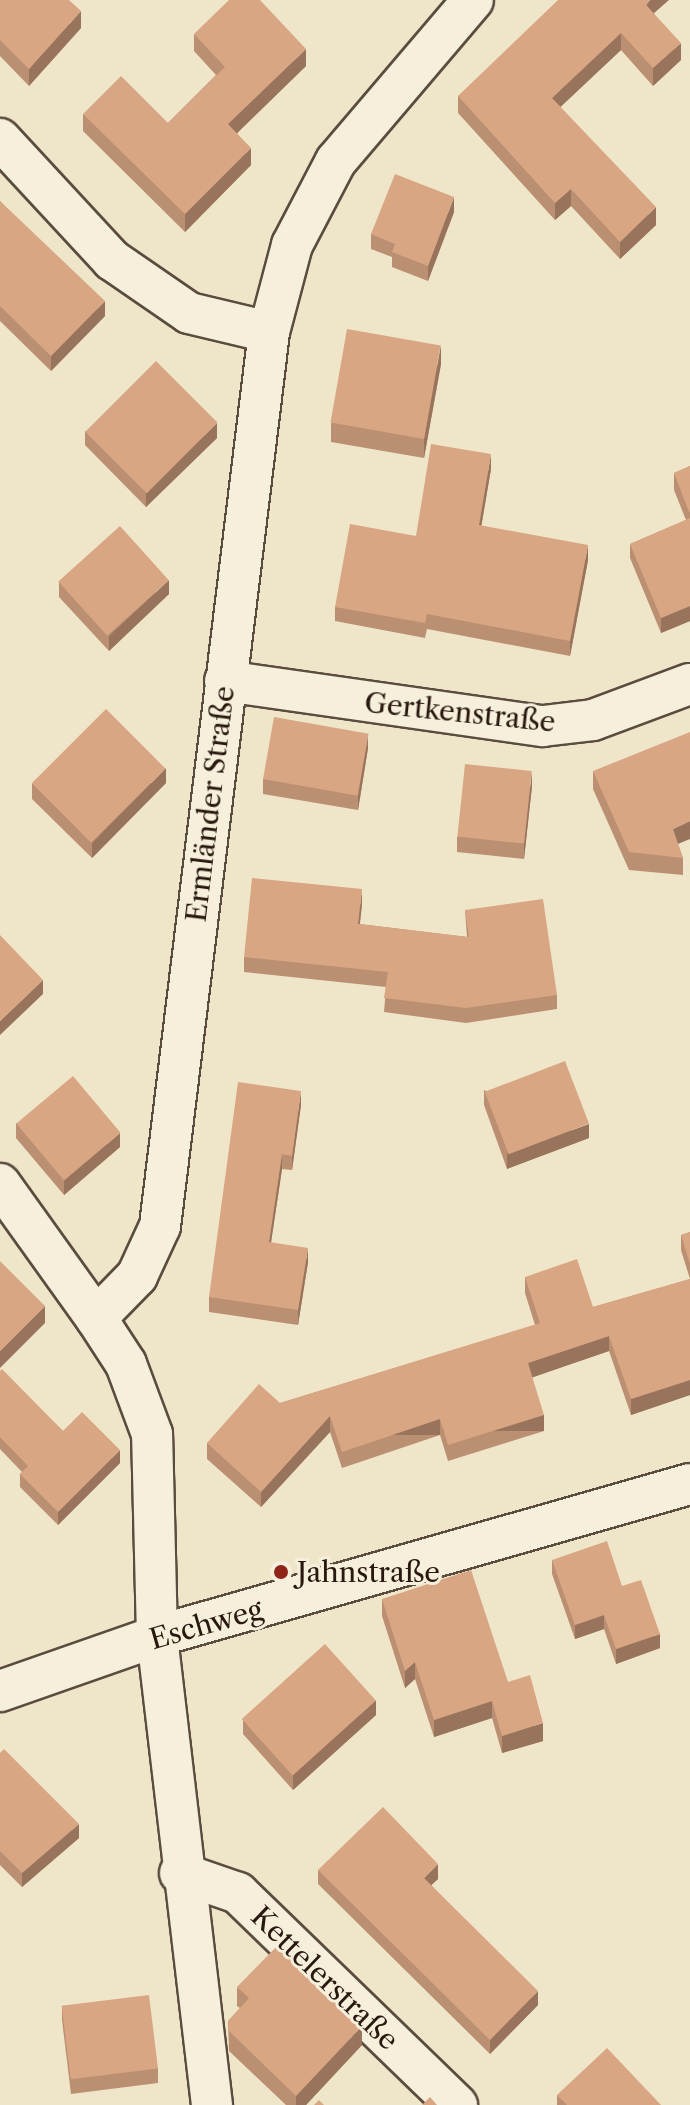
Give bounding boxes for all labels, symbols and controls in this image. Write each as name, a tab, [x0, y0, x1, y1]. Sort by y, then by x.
street label: Ermländer Straße	[179, 684, 241, 924]
street label: Gertkenstraße	[363, 685, 557, 739]
place label: Jahnstraße	[297, 1555, 440, 1589]
marker: Jahnstraße	[272, 1563, 290, 1581]
street label: Eschweg	[146, 1592, 266, 1656]
street label: Kettelerstraße	[244, 1899, 406, 2057]

